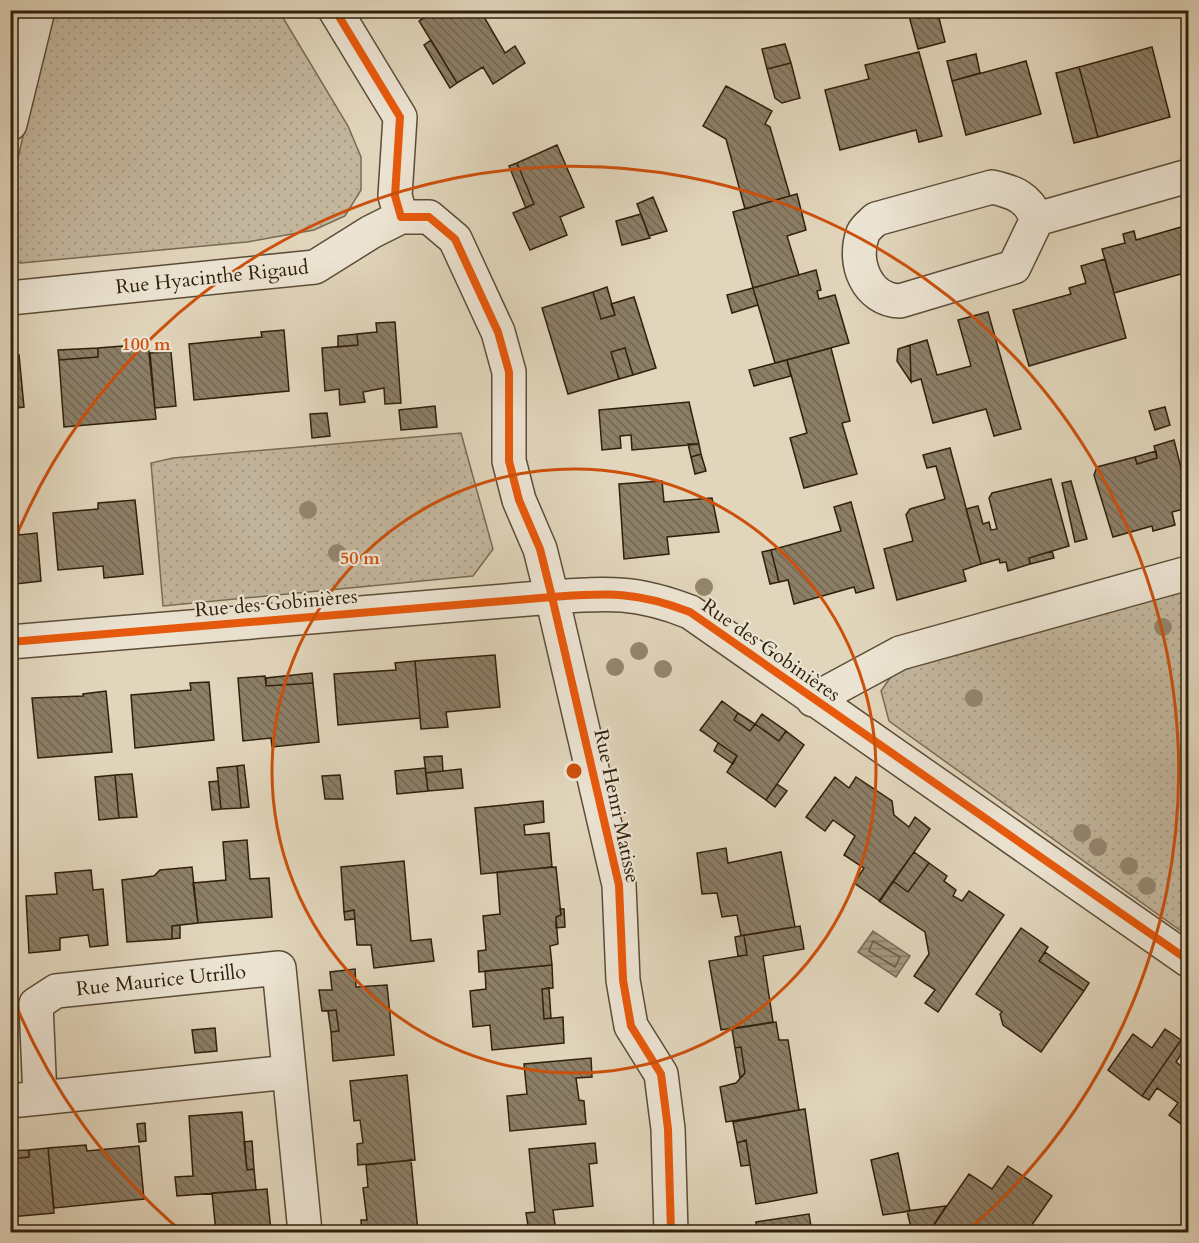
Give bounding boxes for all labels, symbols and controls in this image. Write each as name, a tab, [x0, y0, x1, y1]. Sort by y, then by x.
street label: Rue Hyacinthe Rigaud	[114, 253, 310, 301]
text: 100 m	[121, 332, 171, 357]
text: 50 m	[340, 546, 380, 571]
street label: Rue des Gobinières	[194, 582, 358, 624]
street label: Rue des Gobinières	[696, 592, 846, 708]
street label: Rue Henri Matisse	[588, 727, 646, 885]
centre of rings	[564, 761, 584, 781]
street label: Rue Maurice Utrillo	[75, 958, 248, 1002]

